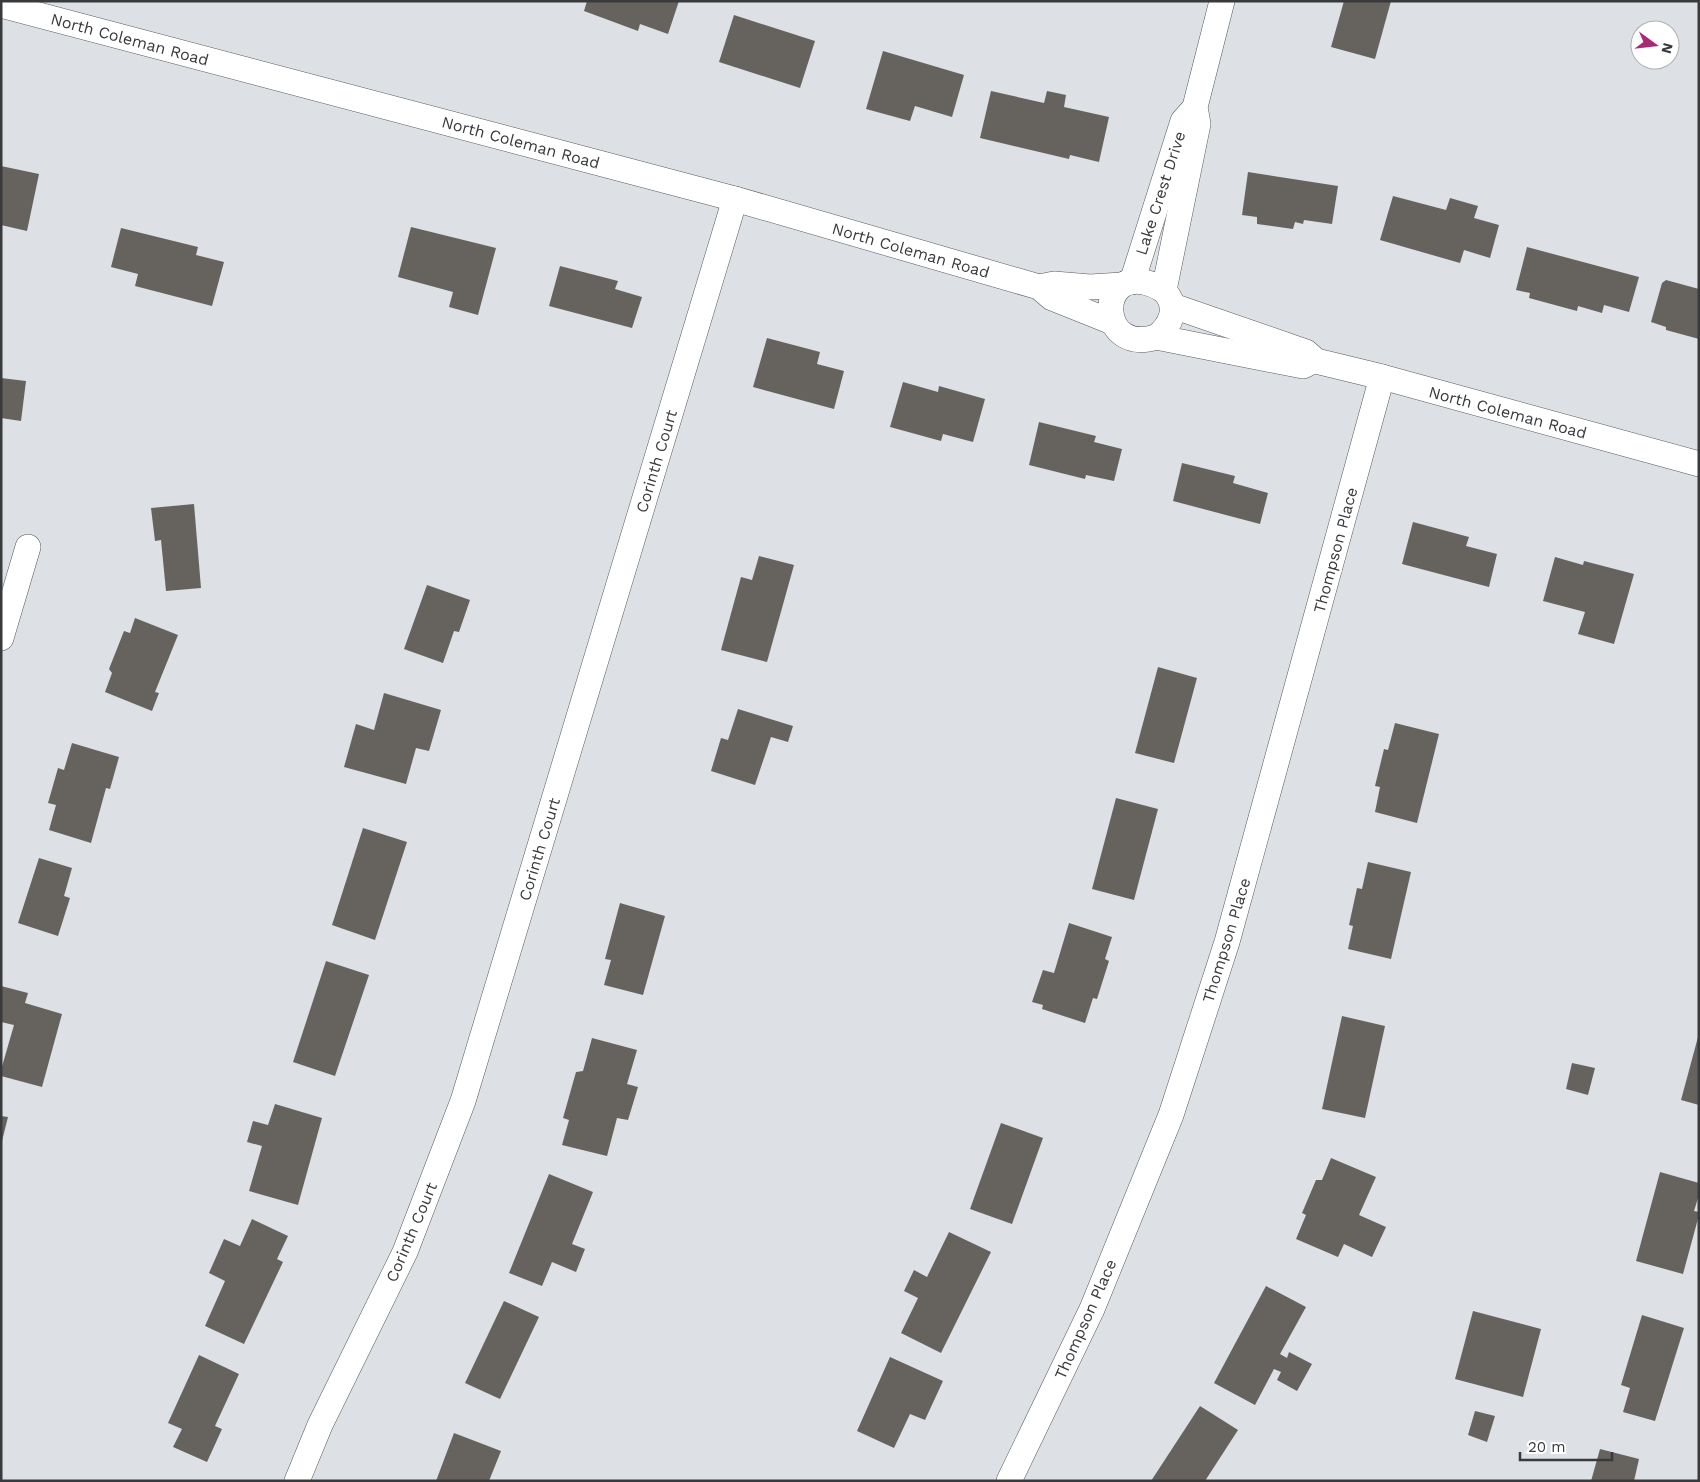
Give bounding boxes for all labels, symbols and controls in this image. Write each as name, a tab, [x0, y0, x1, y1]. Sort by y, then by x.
street label: North Coleman Road	[49, 9, 211, 70]
north arrow	[1630, 20, 1680, 70]
text: N	[1658, 41, 1677, 55]
street label: North Coleman Road	[440, 112, 602, 173]
street label: Lake Crest Drive	[1132, 129, 1189, 257]
street label: North Coleman Road	[830, 219, 992, 282]
street label: North Coleman Road	[1427, 382, 1589, 443]
street label: Corinth Court	[632, 407, 681, 515]
street label: Thompson Place	[1310, 485, 1361, 615]
street label: Corinth Court	[515, 795, 564, 903]
street label: Thompson Place	[1198, 875, 1254, 1005]
street label: Corinth Court	[382, 1179, 441, 1285]
street label: Thompson Place	[1050, 1256, 1120, 1382]
scale bar	[1520, 1430, 1612, 1462]
text: 20 m	[1528, 1438, 1566, 1456]

